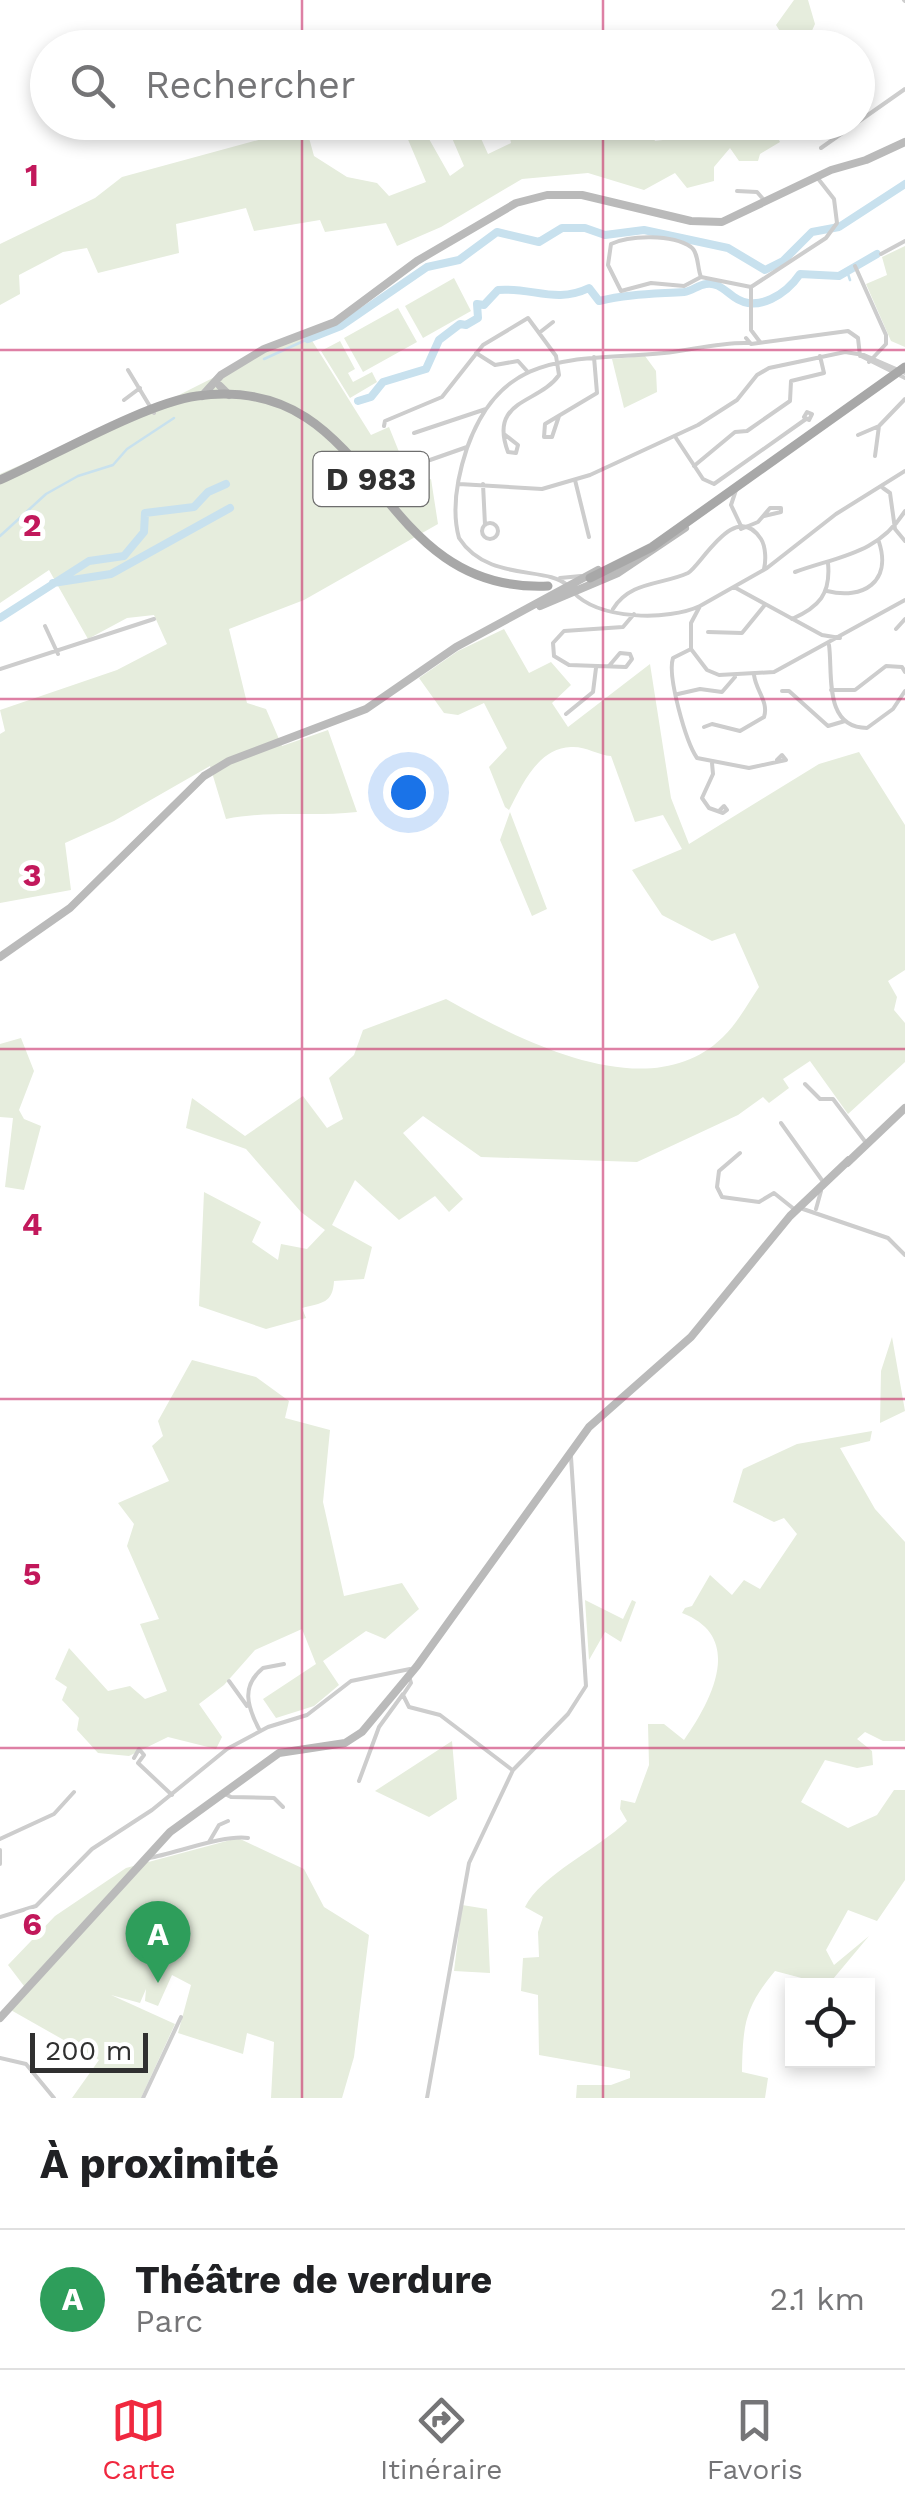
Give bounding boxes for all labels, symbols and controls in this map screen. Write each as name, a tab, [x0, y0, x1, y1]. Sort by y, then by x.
search box	[30, 30, 875, 140]
icon: search	[65, 58, 120, 113]
text: Rechercher	[145, 63, 355, 107]
text: 1	[25, 156, 39, 194]
road number: D 983	[314, 452, 428, 506]
text: 2	[22, 506, 42, 544]
your location	[383, 767, 434, 818]
text: 3	[23, 856, 41, 894]
text: 4	[22, 1205, 42, 1243]
text: 5	[23, 1555, 41, 1593]
pin: A	[126, 1900, 190, 1983]
text: 6	[22, 1905, 42, 1943]
map controls	[785, 1978, 875, 2068]
button: locate	[785, 1978, 875, 2068]
scale bar	[30, 2028, 148, 2072]
text: 200 m	[45, 2034, 132, 2067]
text: À proximité	[40, 2139, 279, 2188]
text: Théâtre de verdure	[135, 2258, 492, 2302]
text: A	[62, 2280, 83, 2318]
text: 2.1 km	[770, 2280, 865, 2318]
text: Parc	[135, 2302, 203, 2340]
tab: Carte	[102, 2393, 176, 2486]
tab: Itinéraire	[380, 2393, 502, 2486]
tab: Favoris	[707, 2393, 803, 2486]

